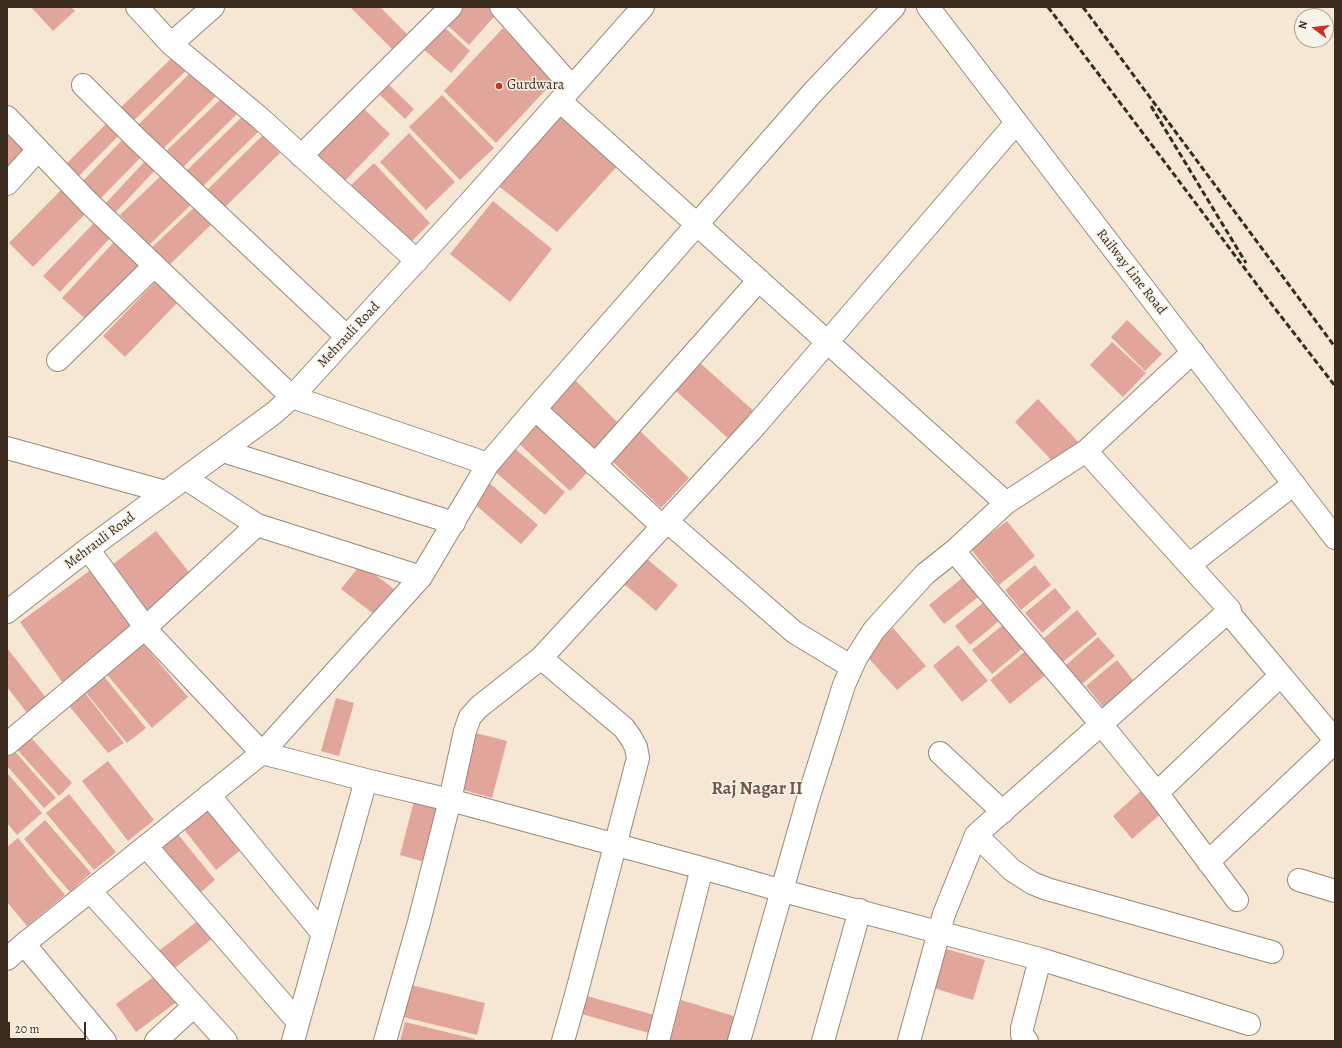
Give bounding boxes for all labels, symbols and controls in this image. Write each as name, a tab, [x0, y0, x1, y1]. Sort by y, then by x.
north arrow	[1294, 8, 1334, 48]
text: N	[1295, 19, 1311, 31]
place label: Gurdwara	[507, 78, 564, 94]
marker: Gurdwara	[494, 81, 504, 91]
street label: Railway Line Road	[1092, 226, 1170, 318]
street label: Mehrauli Road	[314, 299, 384, 371]
street label: Mehrauli Road	[61, 509, 139, 573]
district label: Raj Nagar II	[712, 779, 802, 801]
scale bar	[10, 1014, 88, 1040]
text: 20 m	[15, 1021, 39, 1037]

